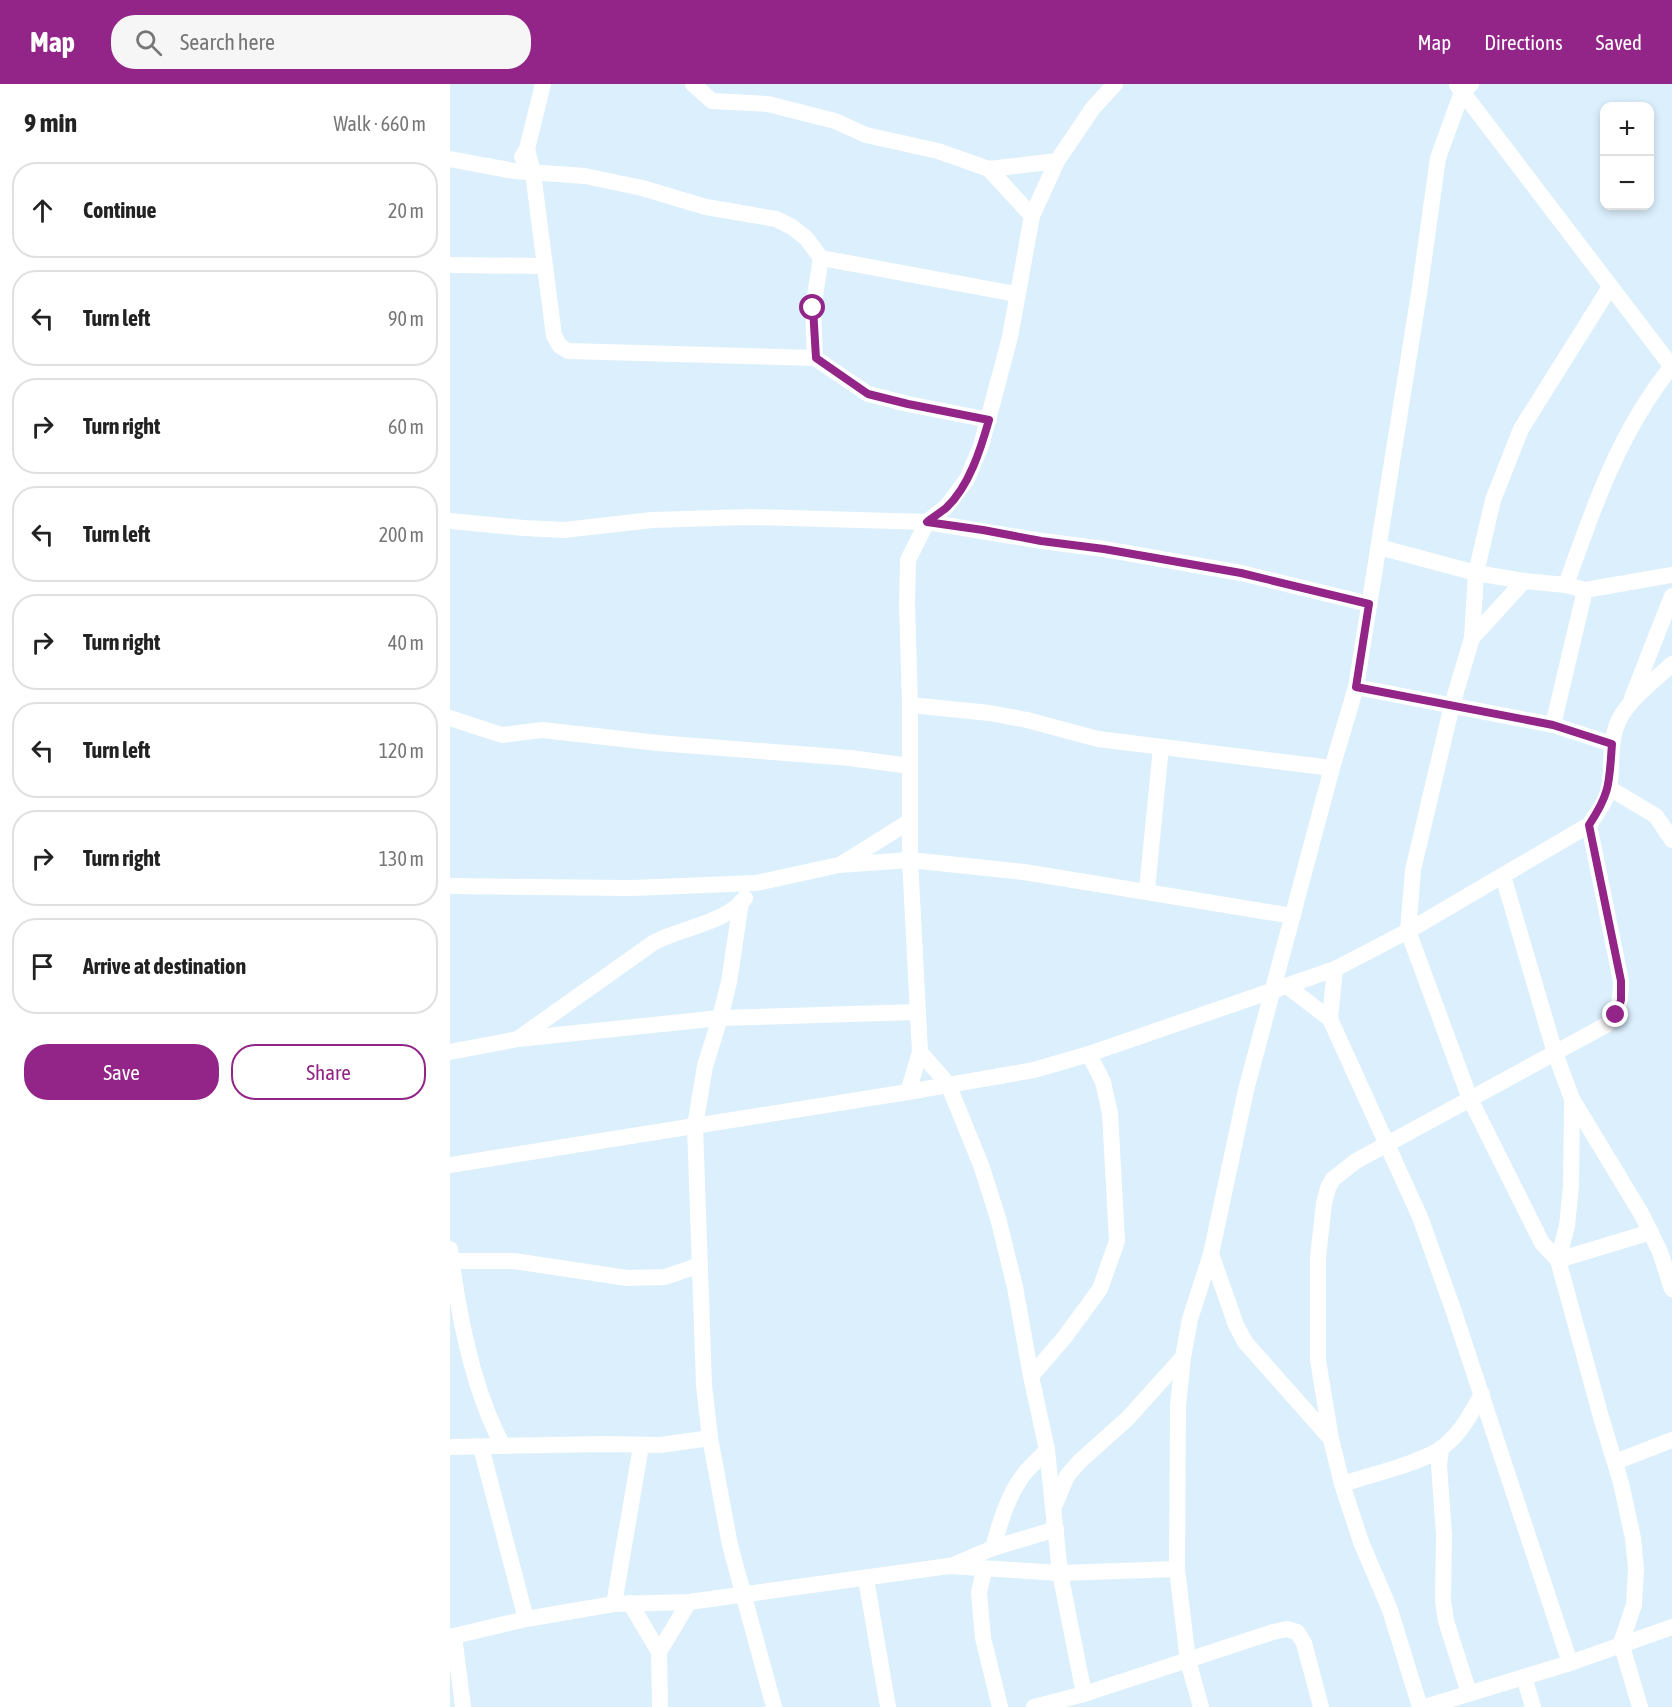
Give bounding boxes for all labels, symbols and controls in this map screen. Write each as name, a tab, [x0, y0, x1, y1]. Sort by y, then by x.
search box	[111, 15, 531, 69]
text: Map	[30, 26, 75, 58]
icon: search	[132, 26, 165, 59]
text: Search here	[180, 29, 275, 55]
text: Map	[1417, 30, 1451, 54]
text: Directions	[1484, 30, 1563, 54]
text: Saved	[1596, 30, 1642, 54]
map controls	[1600, 102, 1654, 210]
button: +	[1600, 102, 1654, 156]
text: 9 min	[24, 108, 77, 138]
text: Walk · 660 m	[334, 112, 426, 135]
button: −	[1600, 156, 1654, 210]
icon: ahead	[26, 194, 59, 227]
text: Continue	[83, 197, 157, 223]
text: 20 m	[388, 199, 424, 222]
route start	[799, 294, 825, 320]
icon: left	[26, 302, 59, 335]
text: Turn left	[83, 305, 150, 331]
text: 90 m	[388, 307, 424, 330]
icon: right	[26, 410, 59, 443]
text: Turn right	[83, 413, 160, 439]
text: 60 m	[388, 415, 424, 438]
icon: left	[26, 518, 59, 551]
text: Turn left	[83, 521, 150, 547]
text: 200 m	[379, 523, 424, 546]
icon: right	[26, 626, 59, 659]
text: Turn right	[83, 629, 160, 655]
text: 40 m	[388, 631, 424, 654]
icon: left	[26, 734, 59, 767]
text: Turn left	[83, 737, 150, 763]
text: 120 m	[379, 739, 424, 762]
icon: right	[26, 842, 59, 875]
text: Turn right	[83, 845, 160, 871]
text: 130 m	[379, 847, 424, 870]
icon: arrive	[26, 950, 59, 983]
text: Arrive at destination	[83, 953, 246, 979]
route end	[1602, 1001, 1628, 1027]
button: Save	[24, 1044, 219, 1100]
button: Share	[231, 1044, 426, 1100]

